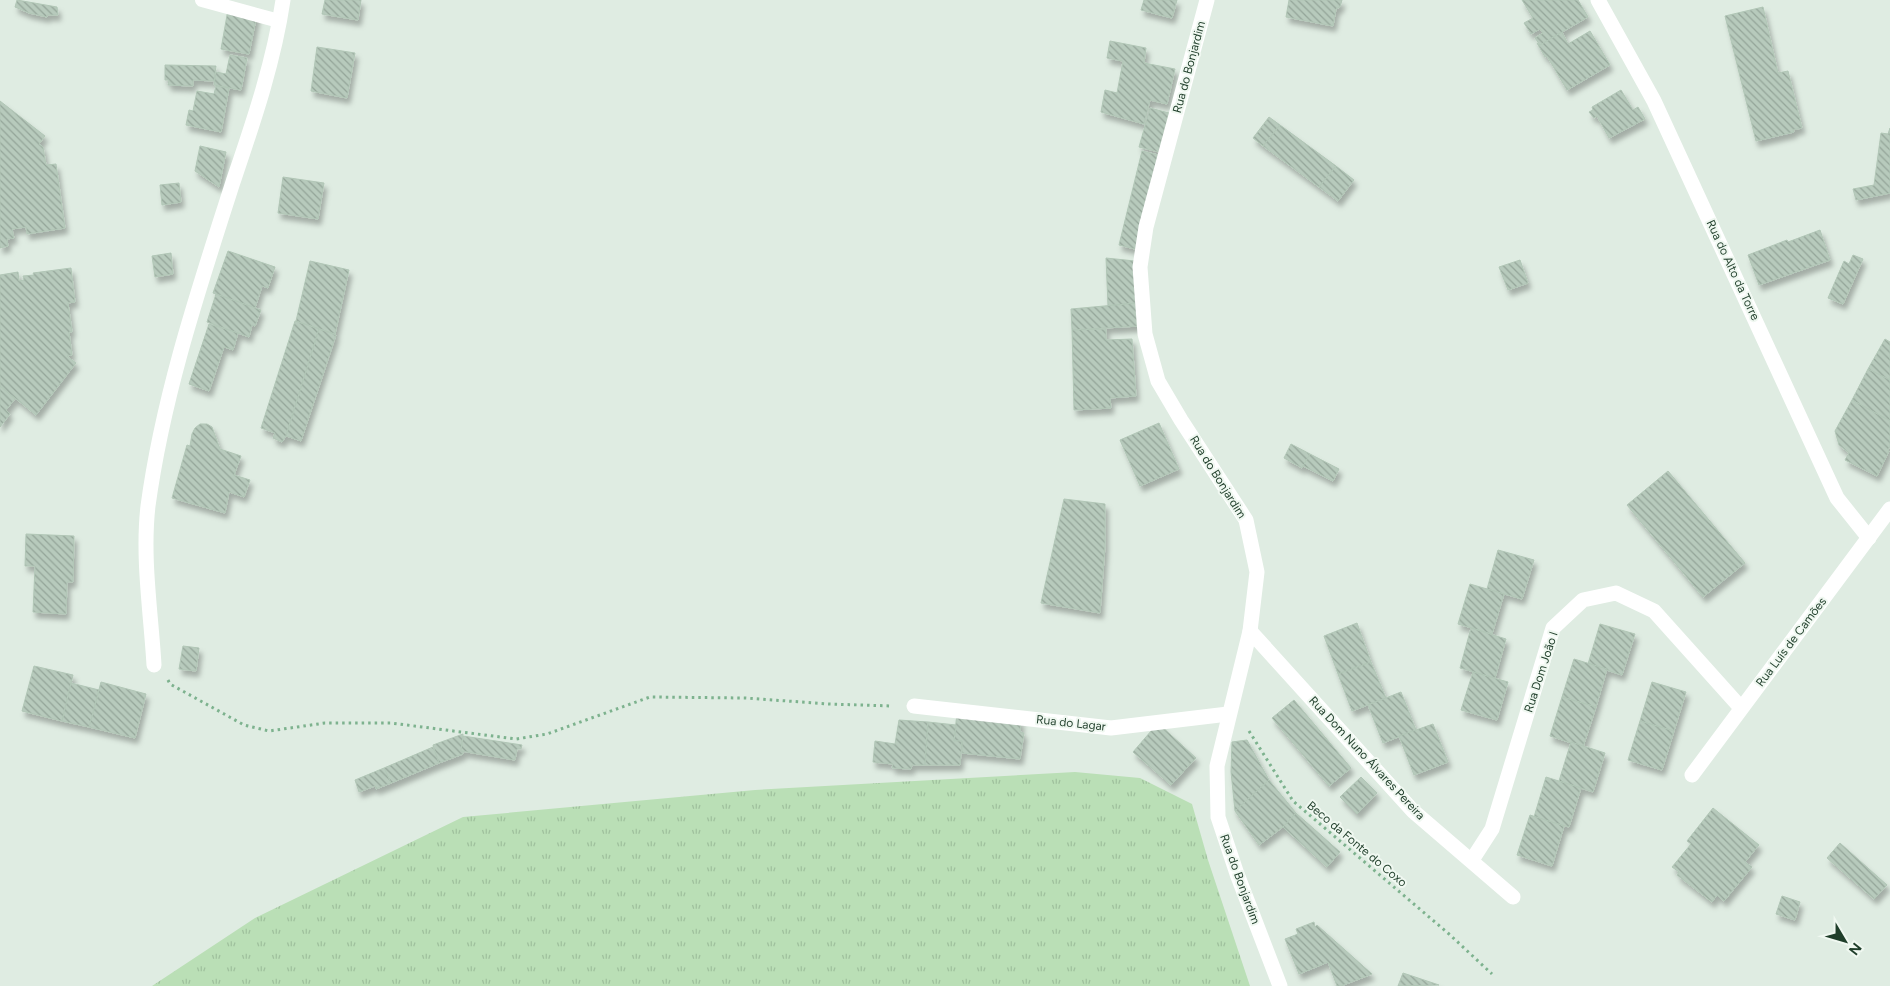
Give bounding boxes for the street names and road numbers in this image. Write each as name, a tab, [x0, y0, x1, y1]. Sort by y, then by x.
street label: Rua do Bonjardim	[1170, 19, 1208, 115]
street label: Rua do Alto da Torre	[1704, 218, 1763, 323]
street label: Rua do Bonjardim	[1187, 433, 1249, 521]
street label: Rua Luís de Camões	[1753, 594, 1829, 689]
street label: Rua Dom João I	[1521, 630, 1561, 714]
street label: Rua Dom Nuno Álvares Pereira	[1306, 693, 1428, 823]
street label: Rua do Lagar	[1036, 712, 1106, 734]
street label: Beco da Fonte do Coxo	[1304, 798, 1410, 890]
street label: Rua do Bonjardim	[1217, 832, 1263, 926]

